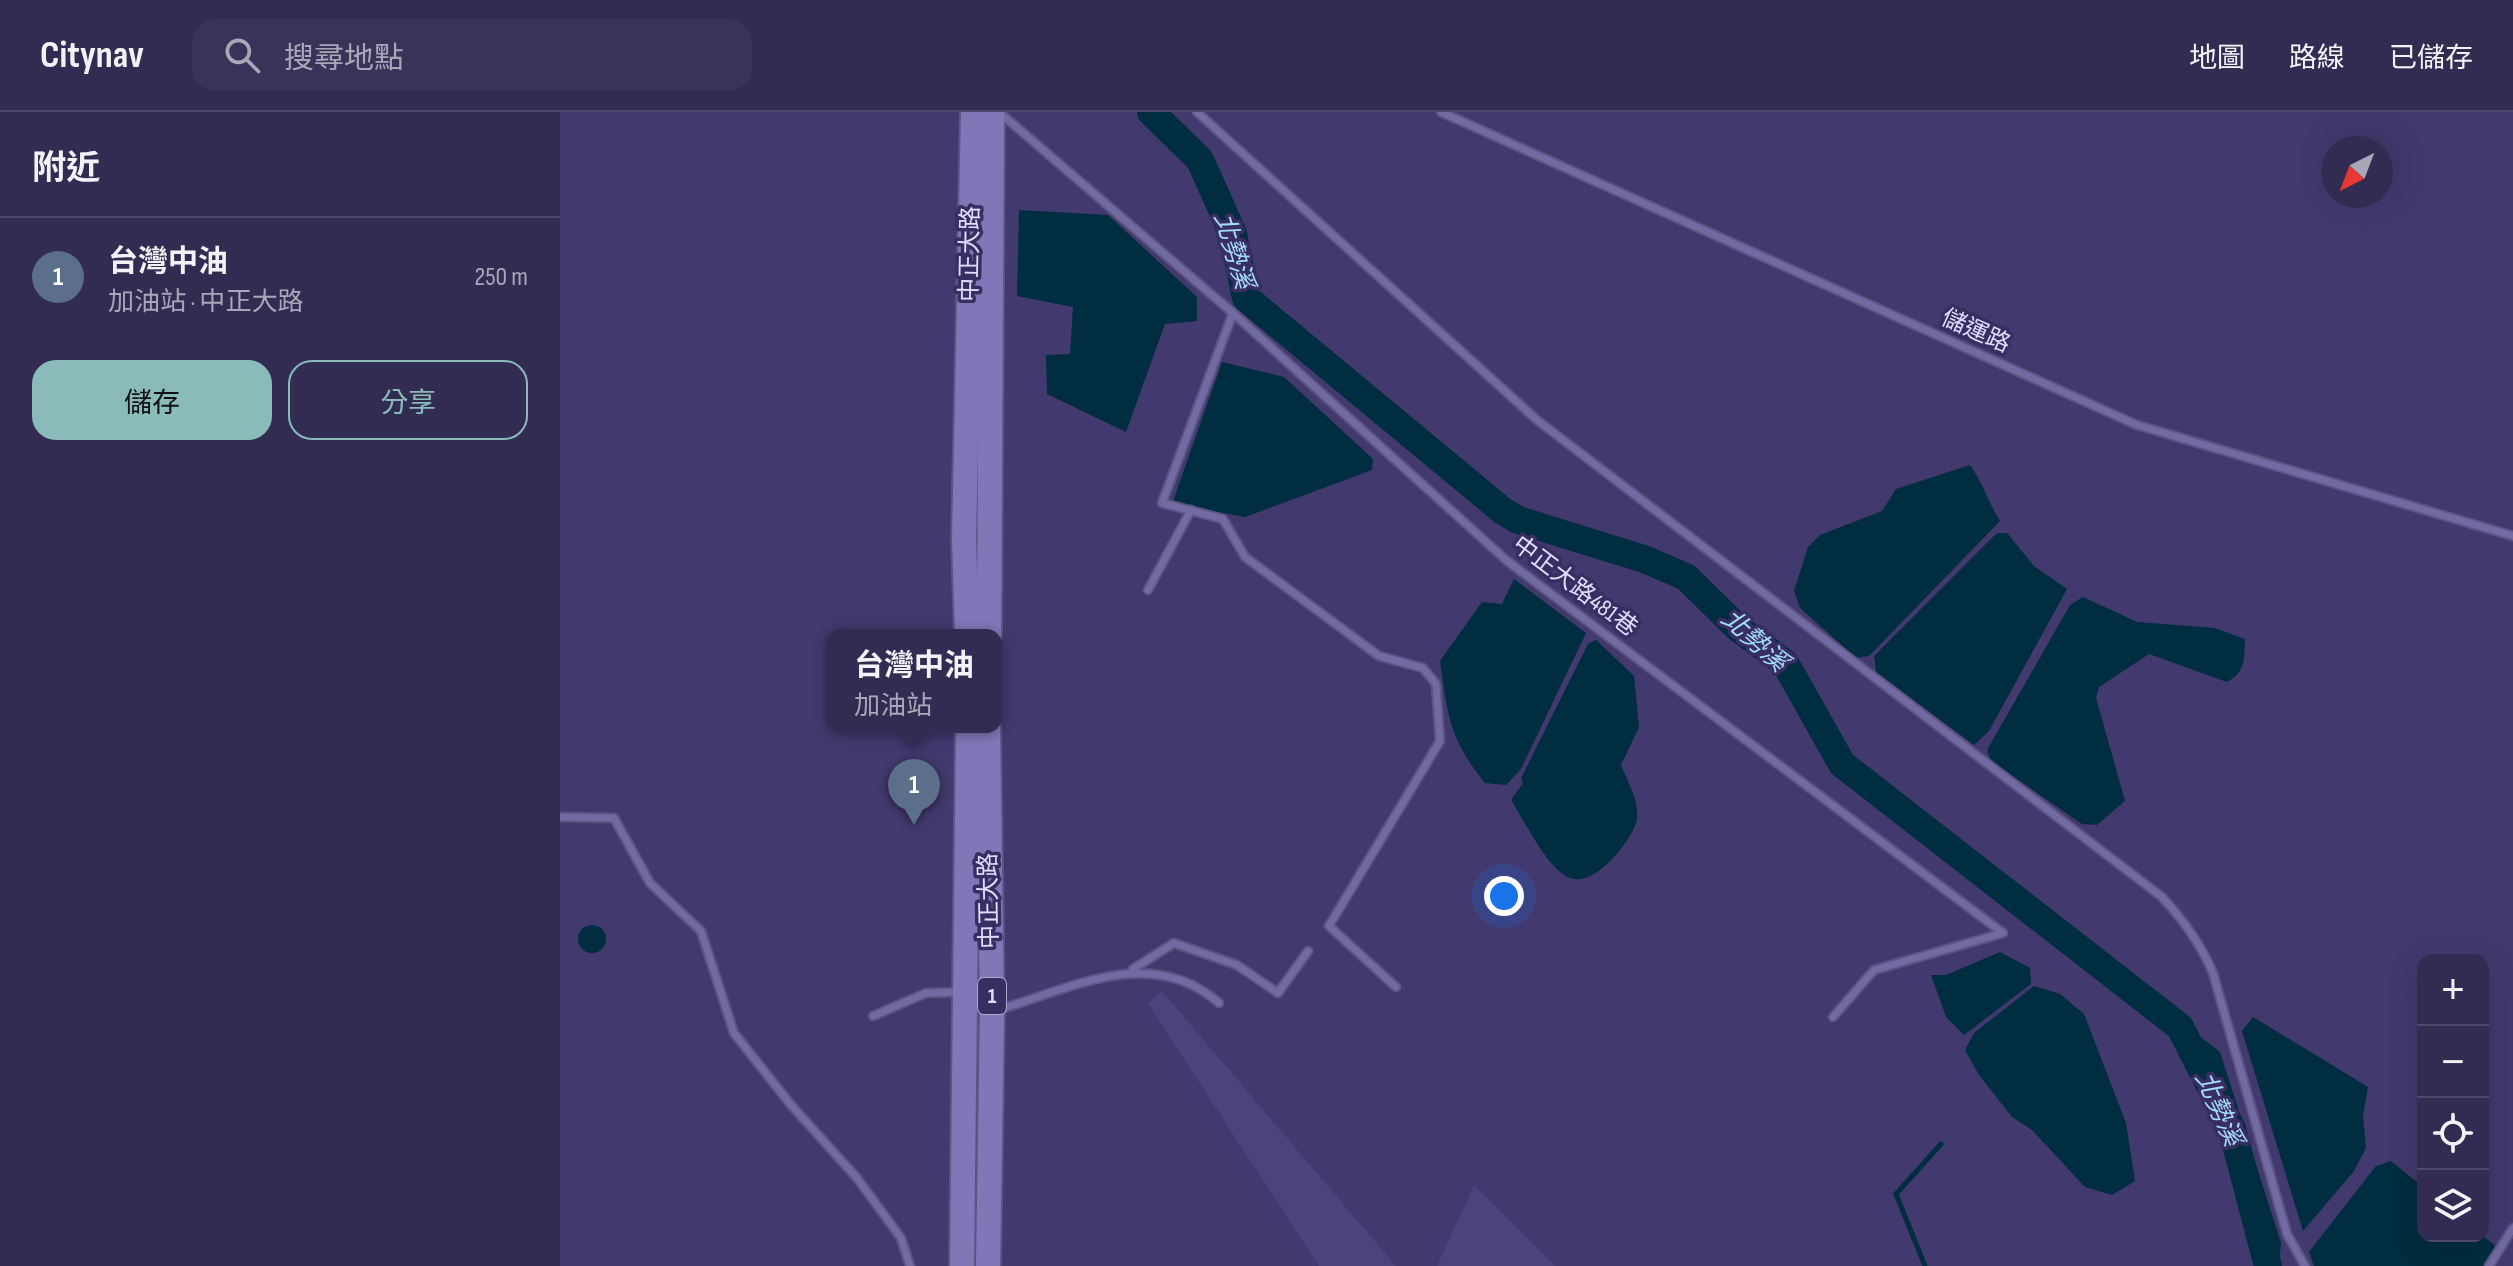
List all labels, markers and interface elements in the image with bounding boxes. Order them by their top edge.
search box [192,19,752,91]
text: Citynav [40,33,144,78]
icon: search [220,33,264,77]
text: 搜尋地點 [284,41,404,77]
text: 地圖 [2189,42,2245,75]
text: 路線 [2289,42,2345,75]
text: 已儲存 [2389,42,2473,75]
north arrow [2321,136,2393,208]
text: 附近 [32,148,100,189]
street label: 中正大路 [955,206,985,302]
water label: 北勢溪 [1207,209,1260,297]
text: 台灣中油 [108,244,228,280]
text: 1 [53,262,63,293]
text: 250 m [474,262,528,293]
text: 加油站 · 中正大路 [108,287,303,318]
street label: 儲運路 [1937,303,2015,359]
button: 儲存 [32,360,272,440]
button: 分享 [288,360,528,440]
street label: 中正大路481巷 [1507,530,1643,642]
water label: 北勢溪 [1715,603,1796,681]
popup [826,629,1002,733]
text: 台灣中油 [854,648,974,684]
text: 加油站 [854,691,932,722]
pin: 1 [888,759,940,825]
street label: 中正大路 [974,853,1004,949]
your location [1484,876,1524,916]
map controls [2417,954,2489,1242]
button: + [2417,954,2489,1026]
road number: 1 [978,978,1006,1014]
button: − [2417,1026,2489,1098]
water label: 北勢溪 [2188,1067,2250,1155]
button: locate [2417,1098,2489,1170]
button: layers [2417,1170,2489,1242]

